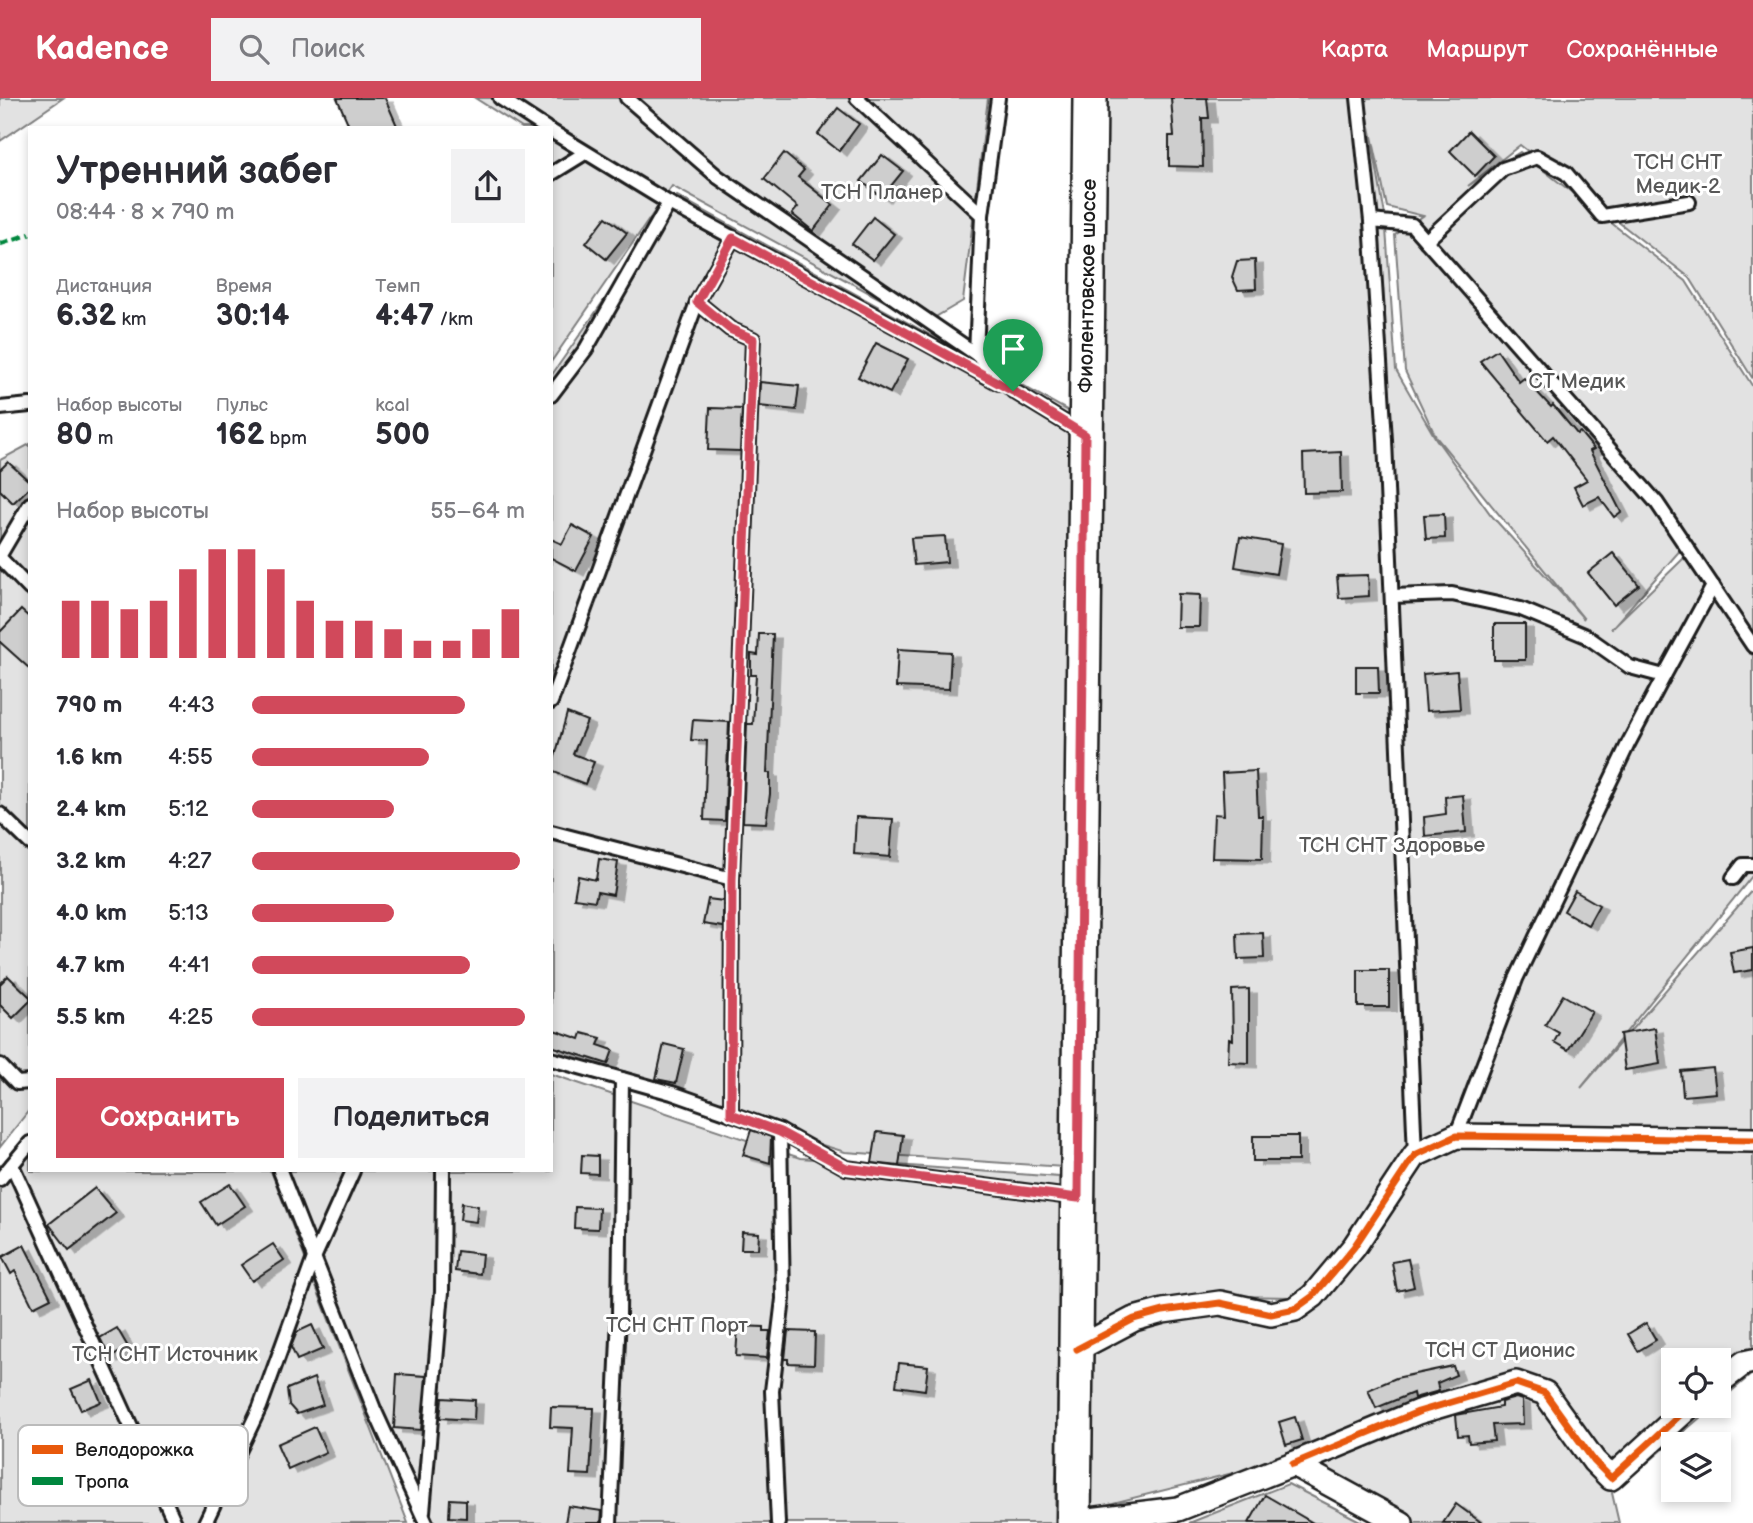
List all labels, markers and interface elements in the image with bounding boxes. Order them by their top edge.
search box [211,18,701,81]
text: Kadence [35,29,169,69]
icon: search [235,30,273,68]
text: Поиск [291,34,365,65]
text: Карта [1321,35,1388,64]
text: Маршрут [1426,35,1528,64]
text: Сохранённые [1566,35,1718,64]
text: Утренний забег [56,149,338,194]
button: share [451,149,525,223]
park label: ТСН СНТ Медик-2 [1634,150,1723,199]
street label: Фиолентовское шоссе [1073,178,1102,393]
park label: ТСН Планер [821,180,943,205]
text: 08:44 · 8 × 790 m [56,198,234,226]
text: Дистанция [56,275,152,298]
text: Время [216,275,272,298]
text: Темп [375,275,420,298]
text: 6.32 [56,298,116,334]
text: 30:14 [216,298,289,334]
text: 4:47 [375,298,434,334]
text: km [116,308,146,331]
text: /km [434,308,473,331]
pin [983,319,1043,391]
icon: arrive [994,330,1032,368]
park label: СТ Медик [1529,369,1626,394]
text: Набор высоты [56,394,182,417]
text: Пульс [216,394,268,417]
text: kcal [375,394,409,417]
text: 80 [56,417,93,453]
text: 162 [216,417,264,453]
text: 500 [375,417,430,453]
text: m [93,427,114,450]
text: bpm [264,427,307,450]
text: Набор высоты [56,497,209,525]
text: 55–64 m [430,497,525,525]
text: 790 m [56,691,122,719]
text: 4:43 [168,691,215,719]
text: 1.6 km [56,743,123,771]
text: 4:55 [168,743,213,771]
text: 2.4 km [56,795,126,823]
text: 5:12 [168,795,208,823]
park label: ТСН СНТ Здоровье [1299,833,1485,858]
text: 3.2 km [56,847,126,875]
text: 4:27 [168,847,212,875]
text: 4.0 km [56,899,127,927]
text: 5:13 [168,899,209,927]
text: 4.7 km [56,951,125,979]
text: 4:41 [168,951,210,979]
text: 5.5 km [56,1003,125,1031]
text: 4:25 [168,1003,213,1031]
button: Сохранить [56,1078,284,1158]
button: Поделиться [298,1078,525,1158]
park label: ТСН СНТ Порт [606,1313,748,1338]
park label: ТСН СТ Дионис [1425,1338,1575,1363]
park label: ТСН СНТ Источник [72,1342,258,1367]
map controls [1661,1348,1731,1502]
button: locate [1661,1348,1731,1418]
legend [18,1425,248,1506]
button: layers [1661,1432,1731,1502]
text: Велодорожка [75,1439,194,1462]
text: Тропа [75,1471,129,1494]

